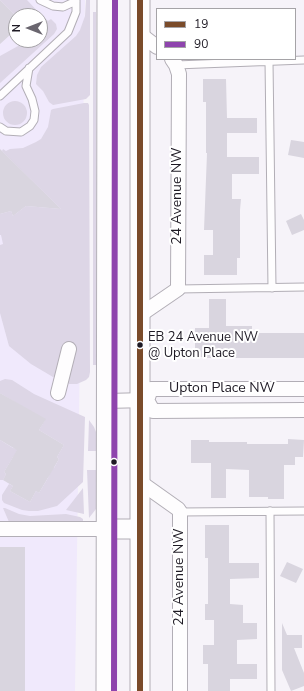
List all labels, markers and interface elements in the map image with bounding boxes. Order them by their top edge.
north arrow [8,8,48,48]
legend [156,8,296,60]
text: 19 [194,16,208,32]
text: N [9,24,24,32]
text: 90 [194,36,208,52]
street label: 24 Avenue NW [170,147,186,245]
place label: EB 24 Avenue NW @ Upton Place [148,330,258,361]
marker: EB 24 Avenue NW @ Upton Place [135,340,145,350]
street label: Upton Place NW [169,381,275,397]
unlabelled marker [109,457,119,467]
street label: 24 Avenue NW [172,528,188,626]

